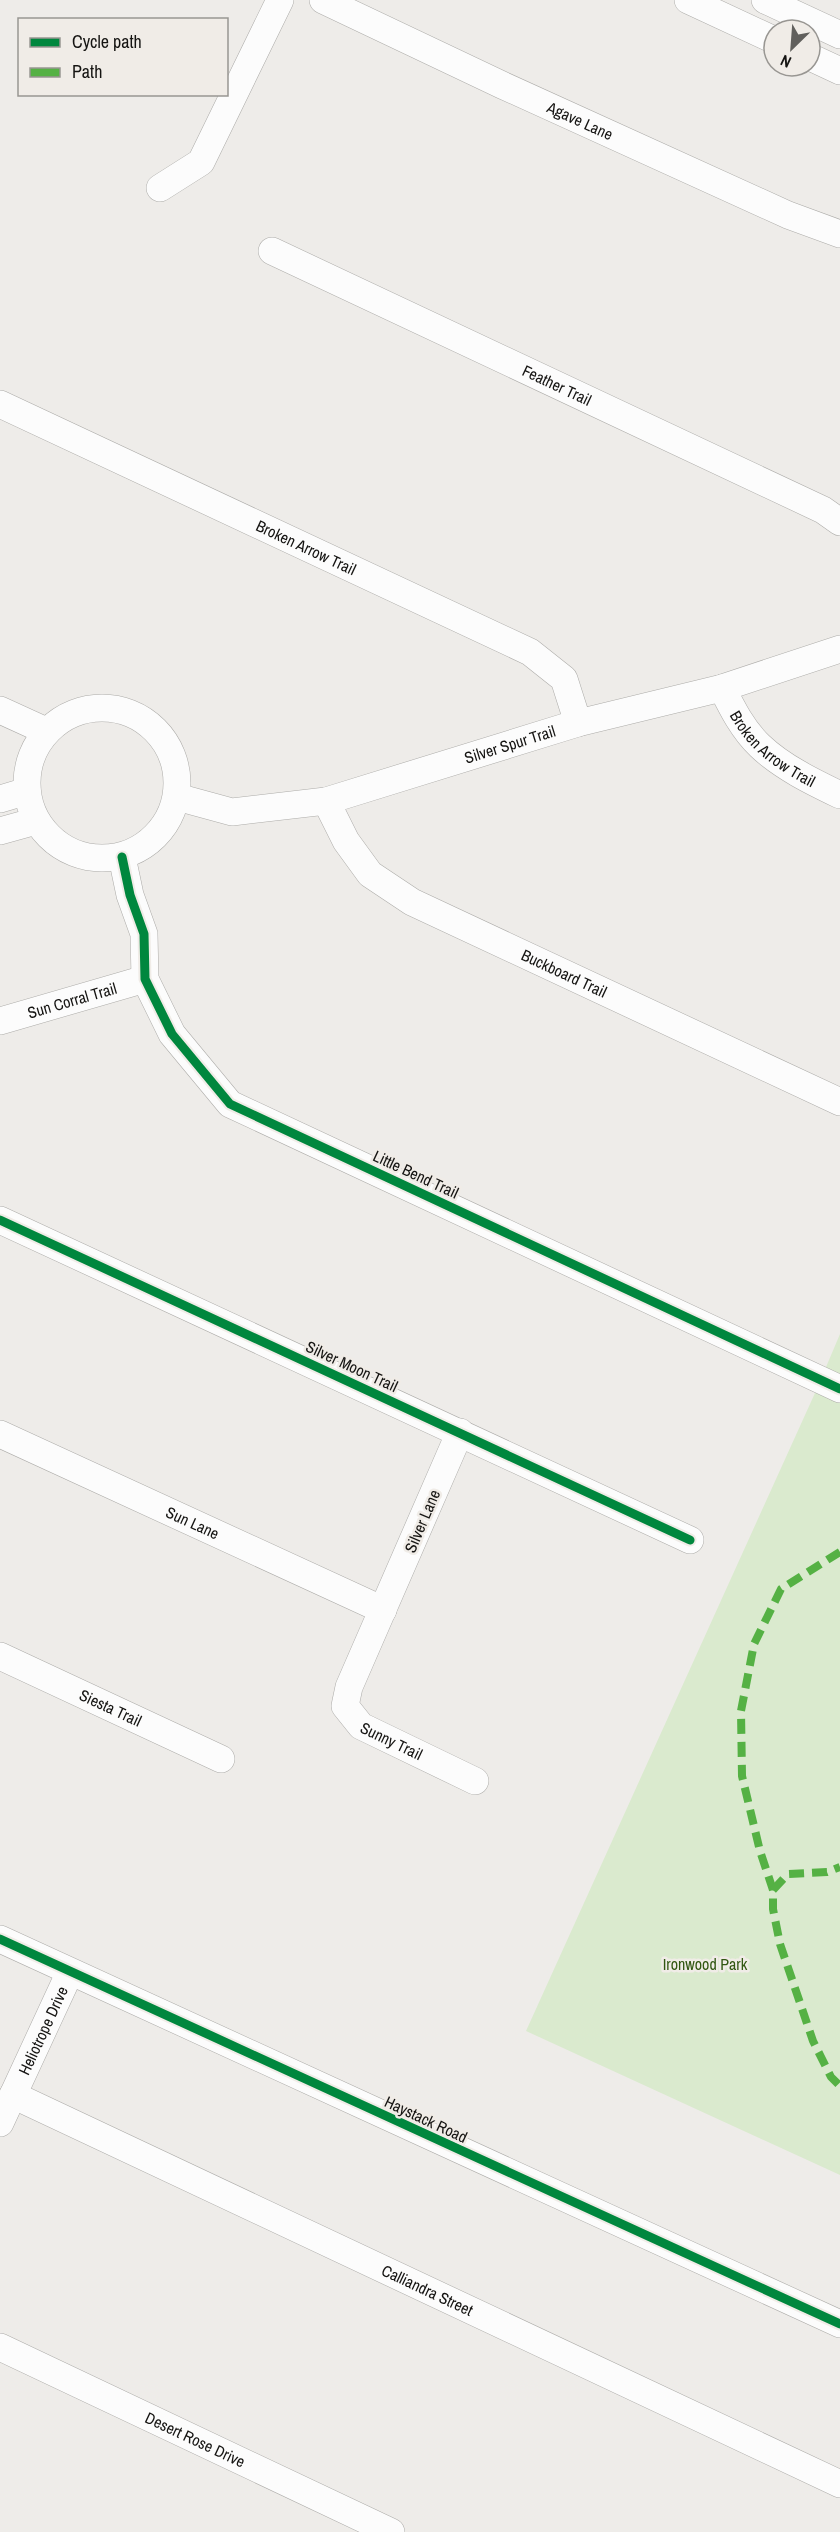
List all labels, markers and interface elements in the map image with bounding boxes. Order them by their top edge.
legend [18,18,228,96]
north arrow [762,18,822,78]
text: Cycle path [72,29,142,54]
text: N [777,50,795,74]
text: Path [72,59,102,84]
street label: Agave Lane [543,96,617,145]
street label: Feather Trail [519,359,595,411]
street label: Broken Arrow Trail [253,514,360,580]
street label: Broken Arrow Trail [725,706,819,792]
street label: Silver Spur Trail [462,720,558,769]
street label: Buckboard Trail [518,944,611,1003]
street label: Sun Corral Trail [25,977,119,1023]
street label: Little Bend Trail [370,1145,462,1203]
street label: Silver Moon Trail [302,1335,402,1397]
street label: Silver Lane [399,1486,445,1556]
street label: Sun Lane [163,1501,223,1544]
street label: Siesta Trail [76,1684,145,1732]
street label: Sunny Trail [357,1716,426,1765]
park label: Ironwood Park [663,1953,748,1975]
street label: Heliotrope Drive [13,1982,73,2078]
street label: Haystack Road [381,2090,471,2148]
street label: Calliandra Street [378,2259,477,2321]
street label: Desert Rose Drive [142,2406,249,2472]

